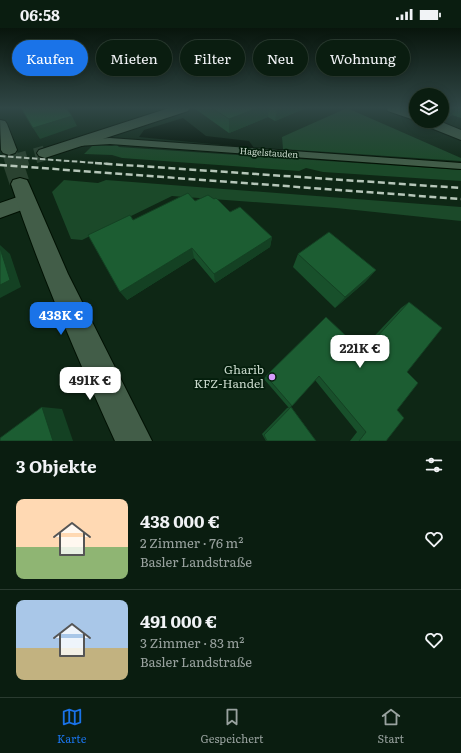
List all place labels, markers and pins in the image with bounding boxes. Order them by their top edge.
pin: 438K € [28,302,94,336]
pin: 221K € [327,335,393,369]
place label: Gharib KFZ-Handel [194,360,264,392]
pin: 491K € [57,367,123,401]
marker: Gharib KFZ-Handel [267,372,277,382]

